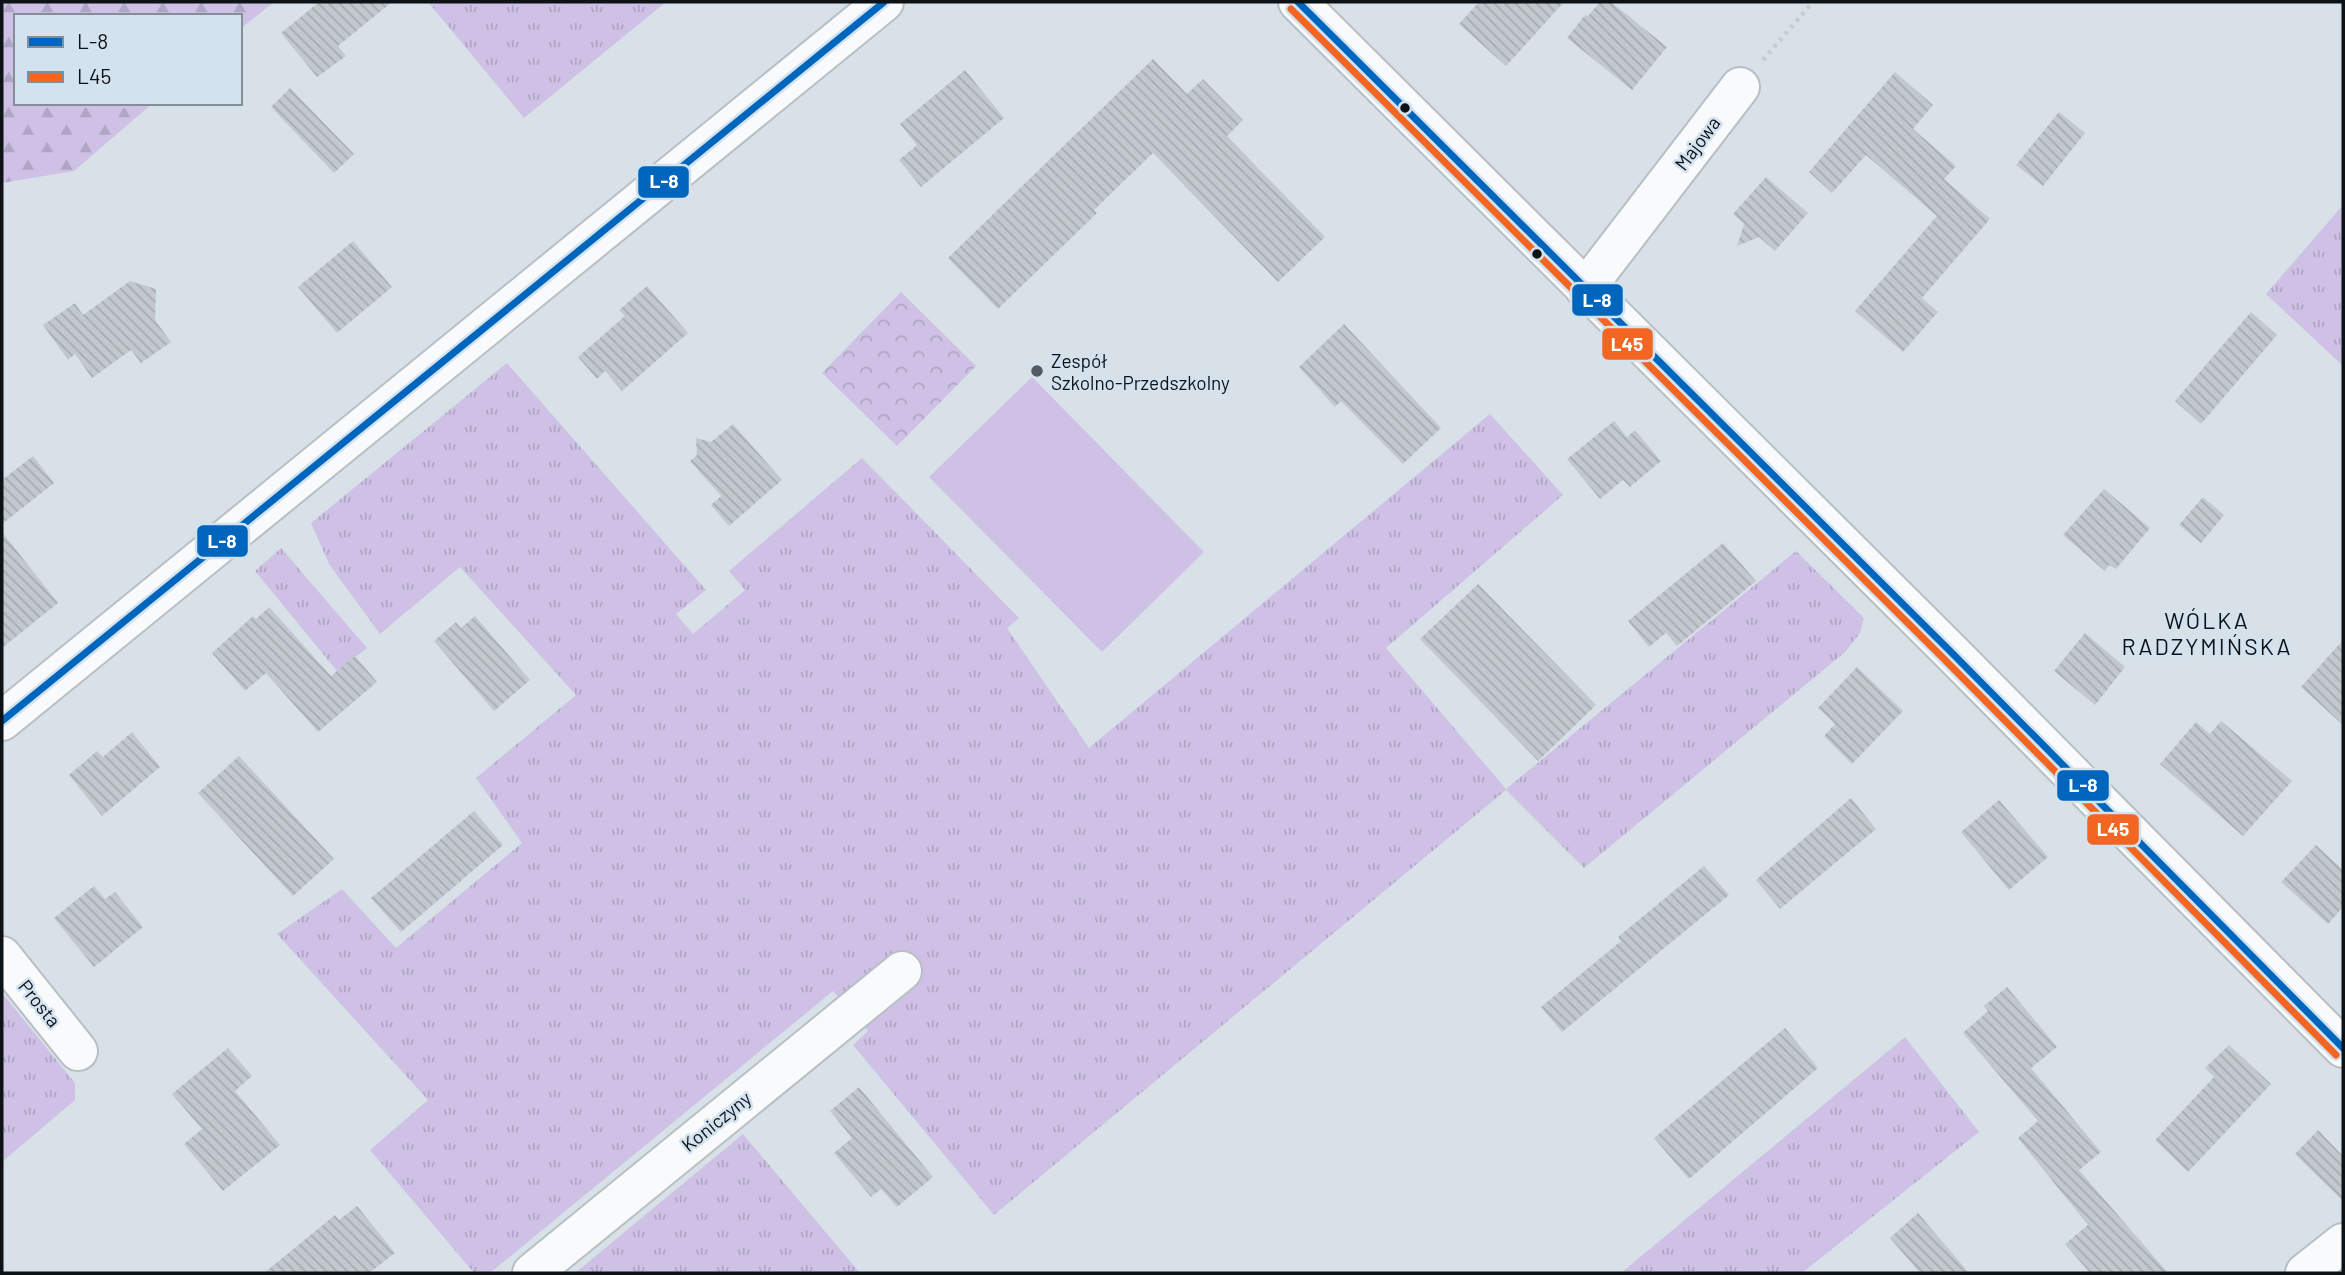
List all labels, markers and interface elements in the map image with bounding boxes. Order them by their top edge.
legend [14,14,242,105]
text: L-8 [77,28,108,53]
text: L45 [77,63,111,88]
unlabelled marker [1398,101,1412,115]
street label: Majowa [1669,112,1725,174]
line badge: L-8 [637,165,690,199]
text: L-8 [650,169,678,192]
unlabelled marker [1530,247,1544,261]
line badge: L-8 [1571,283,1624,317]
text: L-8 [1583,288,1611,311]
line badge: L45 [1601,327,1654,361]
text: L45 [1611,332,1643,355]
place label: Zespół Szkolno-Przedszkolny [1051,349,1230,394]
marker: Zespół Szkolno-Przedszkolny [1029,363,1045,379]
line badge: L-8 [196,524,249,558]
text: L-8 [208,529,236,552]
district label: WÓLKA RADZYMIŃSKA [2122,606,2292,660]
line badge: L-8 [2056,769,2110,802]
text: L-8 [2069,773,2097,796]
line badge: L45 [2086,813,2140,846]
text: L45 [2097,817,2129,840]
street label: Prosta [14,975,66,1031]
street label: Koniczyny [677,1086,756,1156]

